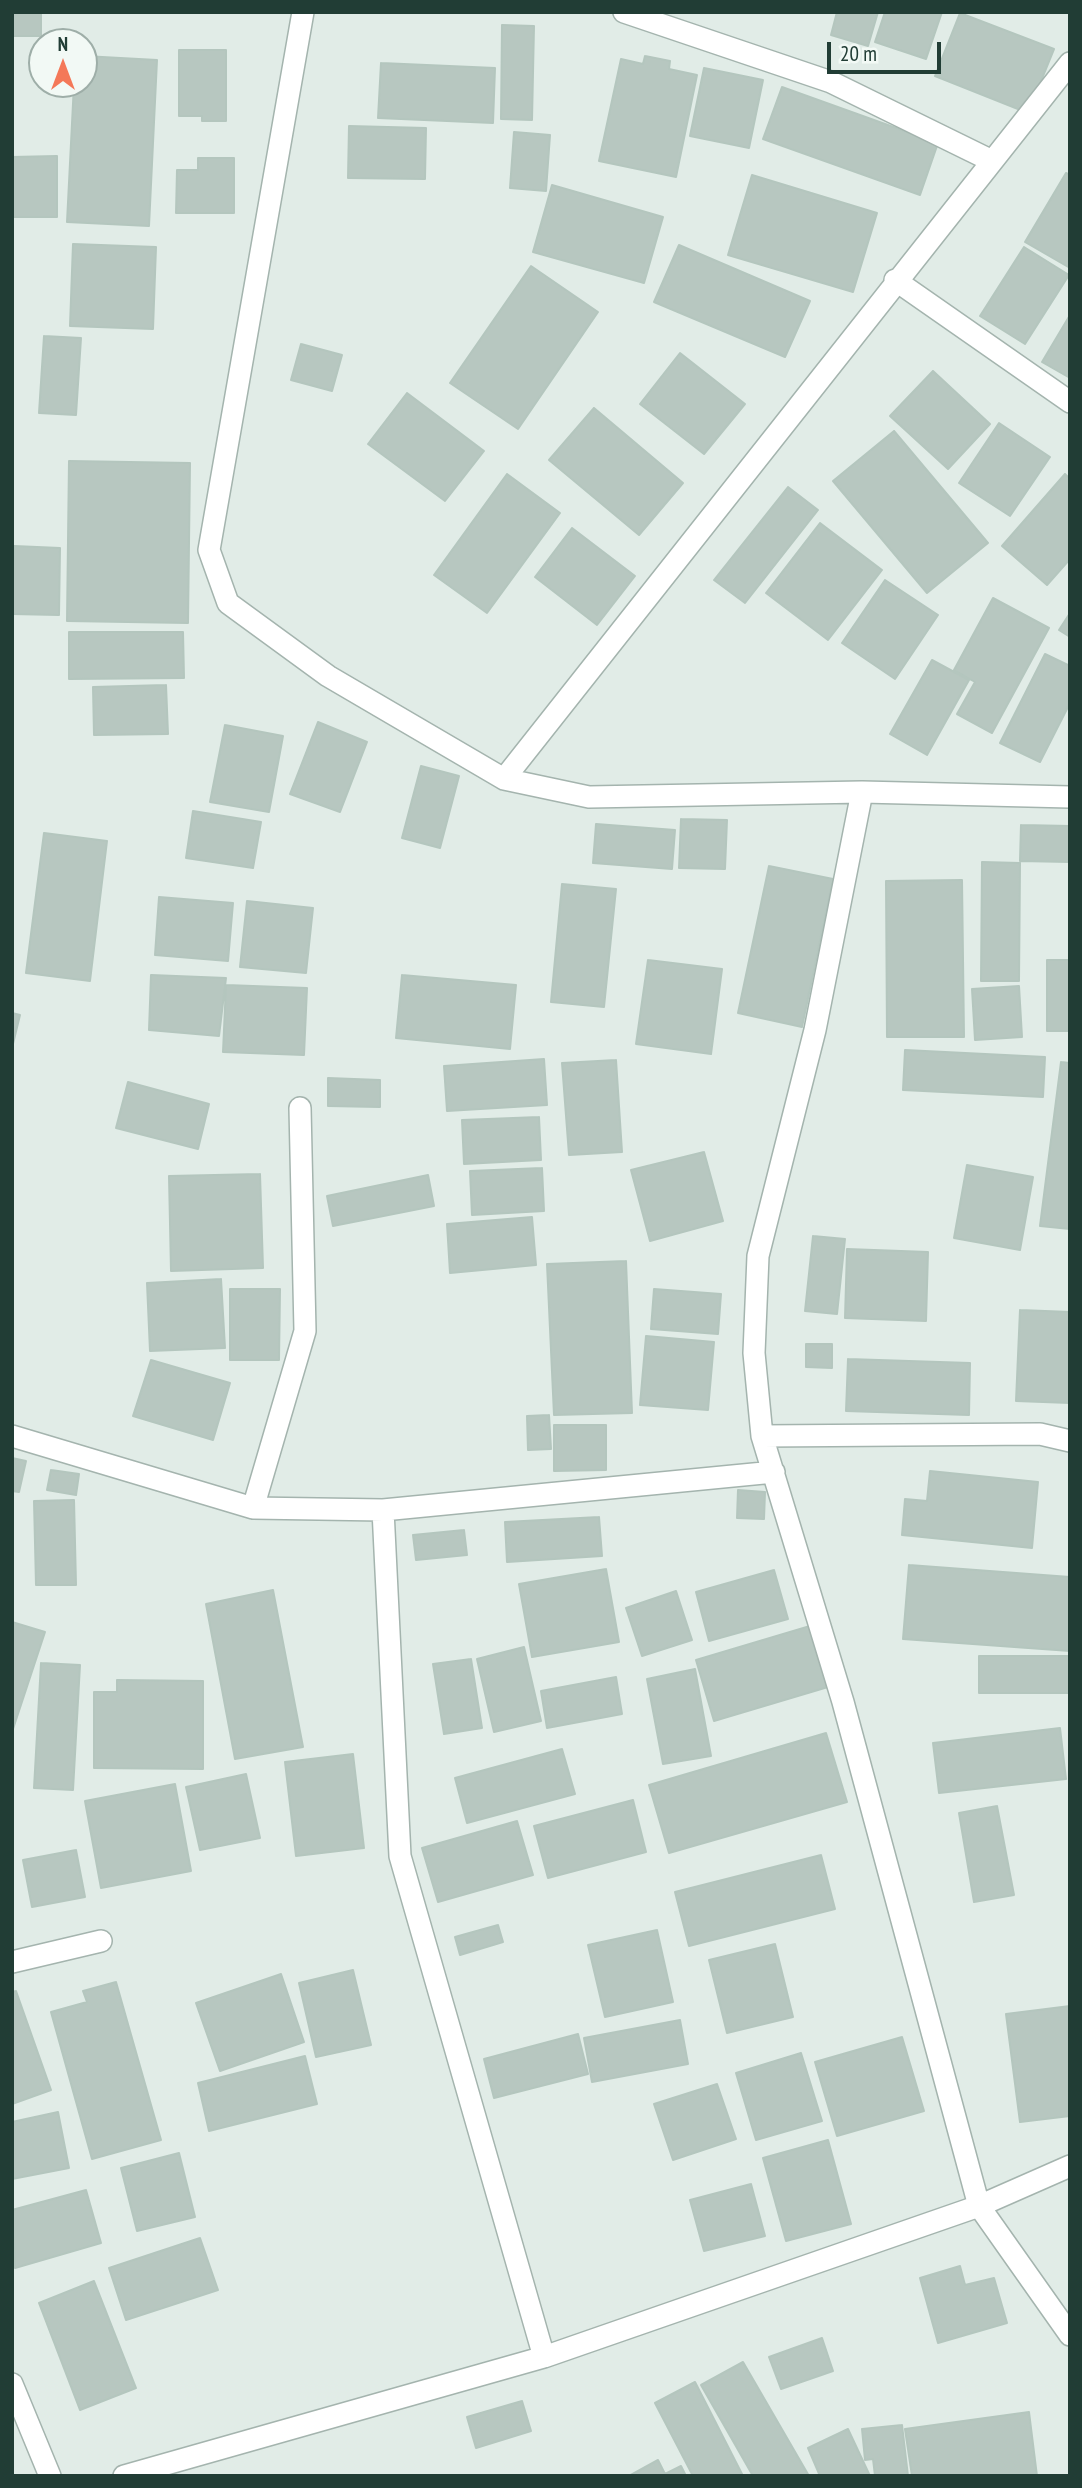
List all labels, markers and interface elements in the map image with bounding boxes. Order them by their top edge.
north arrow [28,28,98,98]
scale bar [830,28,944,72]
text: N [58,32,68,56]
text: 20 m [840,40,877,67]

